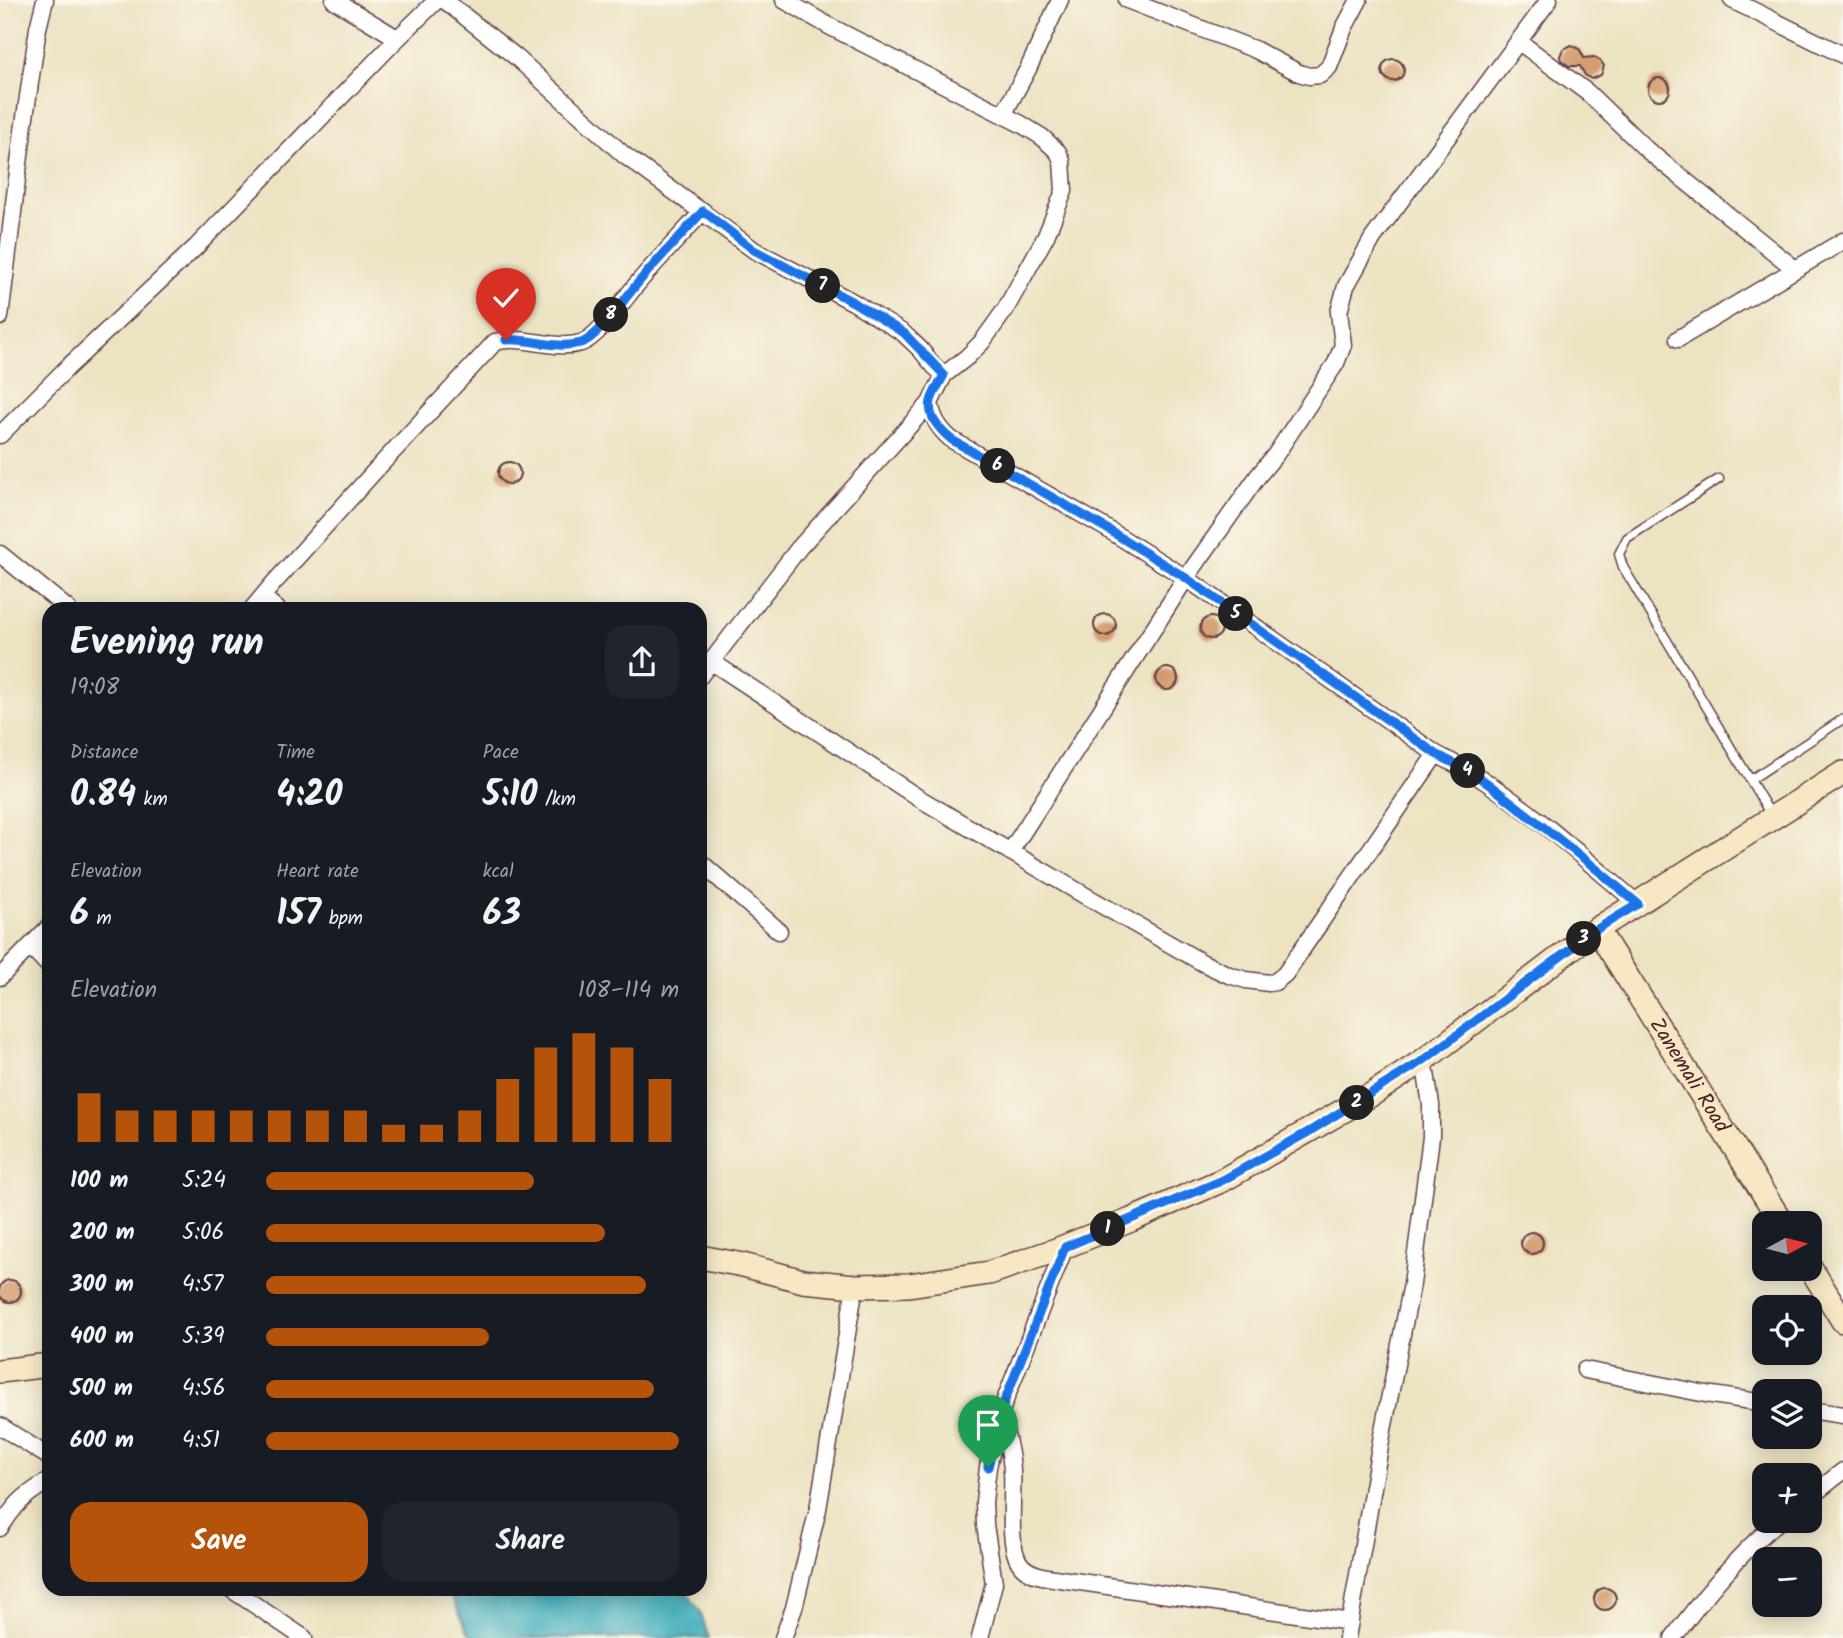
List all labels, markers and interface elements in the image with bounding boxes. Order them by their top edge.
pin [476,268,536,340]
pin: 7 [806,268,840,304]
text: 7 [818,270,827,300]
icon: check [487,279,525,317]
pin: 8 [594,298,628,332]
text: 8 [605,299,616,329]
pin: 6 [981,448,1016,484]
text: 6 [992,450,1003,480]
pin: 5 [1218,596,1254,632]
text: 5 [1231,598,1240,628]
text: Evening run [70,614,264,674]
button: share [605,625,679,699]
text: 19:08 [70,670,119,706]
text: Distance [70,738,138,768]
text: Time [276,738,315,768]
text: Pace [483,738,519,768]
pin: 4 [1450,754,1486,788]
text: 4 [1462,755,1473,785]
text: 0.84 [70,768,136,824]
text: 4:20 [276,768,342,824]
text: 5:10 [483,768,538,824]
text: km [136,785,168,815]
text: /km [538,785,576,815]
text: Elevation [70,857,142,887]
text: Heart rate [276,857,359,887]
text: kcal [483,857,514,887]
text: 6 [70,887,89,943]
text: 157 [276,887,321,943]
text: 63 [483,887,521,943]
text: m [89,904,112,934]
text: bpm [321,904,363,934]
pin: 3 [1566,922,1602,956]
text: 3 [1578,923,1589,953]
text: Elevation [70,973,157,1009]
text: 108–114 m [578,973,679,1009]
street label: Zanemali Road [1640,1011,1738,1140]
pin: 2 [1340,1086,1374,1120]
text: 2 [1351,1087,1362,1117]
text: 100 m [70,1163,128,1199]
text: 5:24 [182,1163,226,1199]
north arrow [1752,1211,1822,1281]
map controls [1752,1211,1822,1617]
pin: 1 [1090,1212,1126,1246]
text: 1 [1105,1213,1110,1243]
text: 200 m [70,1215,135,1251]
text: 5:06 [182,1215,224,1251]
text: 300 m [70,1267,134,1303]
text: 4:57 [182,1267,223,1303]
button: locate [1752,1295,1822,1365]
text: 400 m [70,1319,134,1355]
text: 5:39 [182,1319,224,1355]
text: 500 m [70,1371,133,1407]
text: 4:56 [182,1371,225,1407]
button: layers [1752,1379,1822,1449]
pin [958,1395,1018,1467]
icon: arrive [969,1406,1007,1444]
text: 600 m [70,1423,134,1459]
text: 4:51 [182,1423,220,1459]
button: + [1752,1463,1822,1533]
button: Save [70,1502,368,1582]
button: Share [382,1502,679,1582]
button: − [1752,1547,1822,1617]

